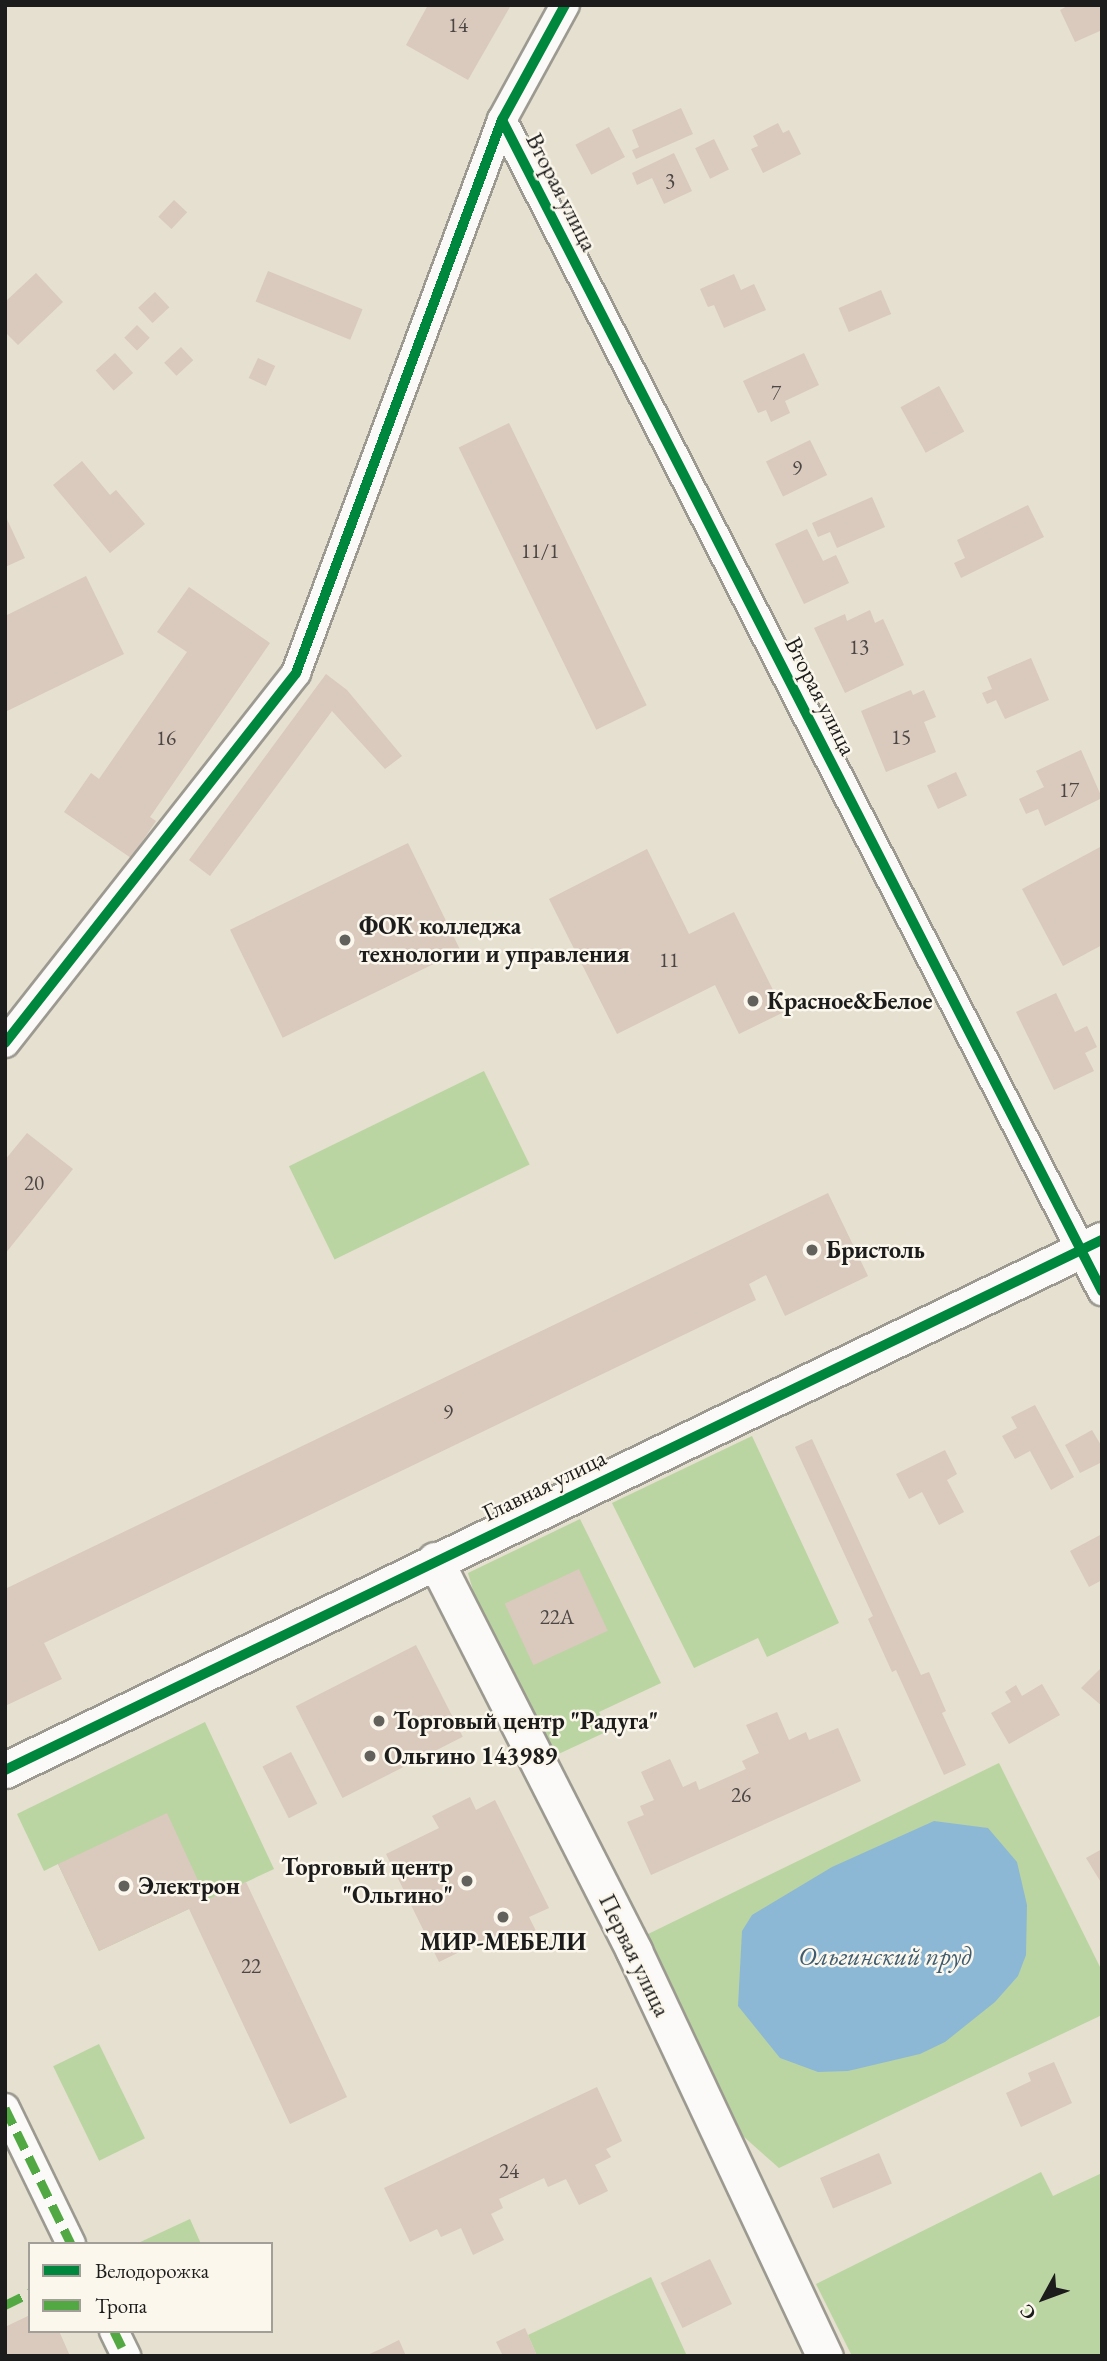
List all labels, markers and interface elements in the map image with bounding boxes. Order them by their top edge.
house number: 14 [448,12,468,38]
street label: Вторая улица [520,128,604,256]
house number: 3 [665,168,675,194]
house number: 7 [771,380,781,406]
house number: 9 [792,455,802,481]
house number: 11/1 [521,538,559,564]
street label: Вторая улица [779,632,863,760]
house number: 13 [849,634,869,660]
house number: 15 [891,724,911,750]
house number: 16 [156,725,176,751]
house number: 17 [1059,777,1079,803]
place label: ФОК колледжа технологии и управления [359,912,630,968]
marker: ФОК колледжа технологии и управления [337,932,353,948]
house number: 11 [659,947,679,973]
place label: Красное&Белое [767,987,932,1015]
marker: Красное&Белое [745,993,761,1009]
house number: 20 [24,1170,44,1196]
place label: Бристоль [826,1236,925,1264]
marker: Бристоль [804,1242,820,1258]
house number: 9 [443,1399,453,1425]
street label: Главная улица [477,1443,611,1527]
house number: 22А [540,1604,574,1630]
place label: Торговый центр "Радуга" [393,1707,658,1735]
marker: Торговый центр "Радуга" [371,1713,387,1729]
place label: Ольгино 143989 [384,1742,557,1770]
marker: Ольгино 143989 [362,1748,378,1764]
house number: 26 [731,1782,751,1808]
place label: Торговый центр "Ольгино" [281,1853,453,1909]
place label: Электрон [138,1872,240,1900]
marker: Торговый центр "Ольгино" [459,1873,475,1889]
marker: Электрон [116,1878,132,1894]
street label: Первая улица [593,1889,677,2021]
marker: МИР-МЕБЕЛИ [495,1909,511,1925]
place label: МИР-МЕБЕЛИ [420,1928,586,1956]
water label: Ольгинский пруд [798,1941,972,1973]
house number: 22 [241,1953,261,1979]
house number: 24 [499,2158,519,2184]
legend [28,2242,273,2333]
text: Велодорожка [95,2257,209,2284]
north arrow [1009,2263,1079,2333]
text: Тропа [95,2292,147,2319]
text: С [1014,2299,1042,2325]

